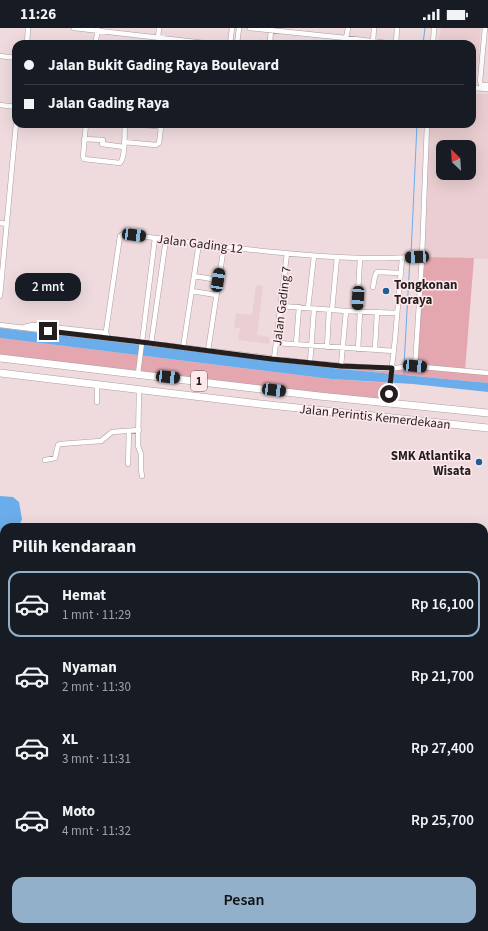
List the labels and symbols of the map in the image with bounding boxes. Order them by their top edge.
north arrow [436,140,476,180]
car [121,228,147,242]
street label: Jalan Gading 12 [156,230,244,258]
car [405,250,429,264]
street label: Jalan Gading 7 [268,265,296,347]
car [210,267,226,293]
callout: 2 mnt [15,273,81,301]
place label: Tongkonan Toraya [394,276,458,309]
car [351,286,365,310]
marker: Tongkonan Toraya [381,286,391,296]
route end [39,322,57,340]
car [403,359,427,373]
car [155,370,181,384]
road number: 1 [191,371,207,391]
car [261,383,287,397]
route start [380,385,398,403]
street label: Jalan Perintis Kemerdekaan [298,400,451,434]
place label: SMK Atlantika Wisata [391,447,471,480]
marker: SMK Atlantika Wisata [474,457,484,467]

